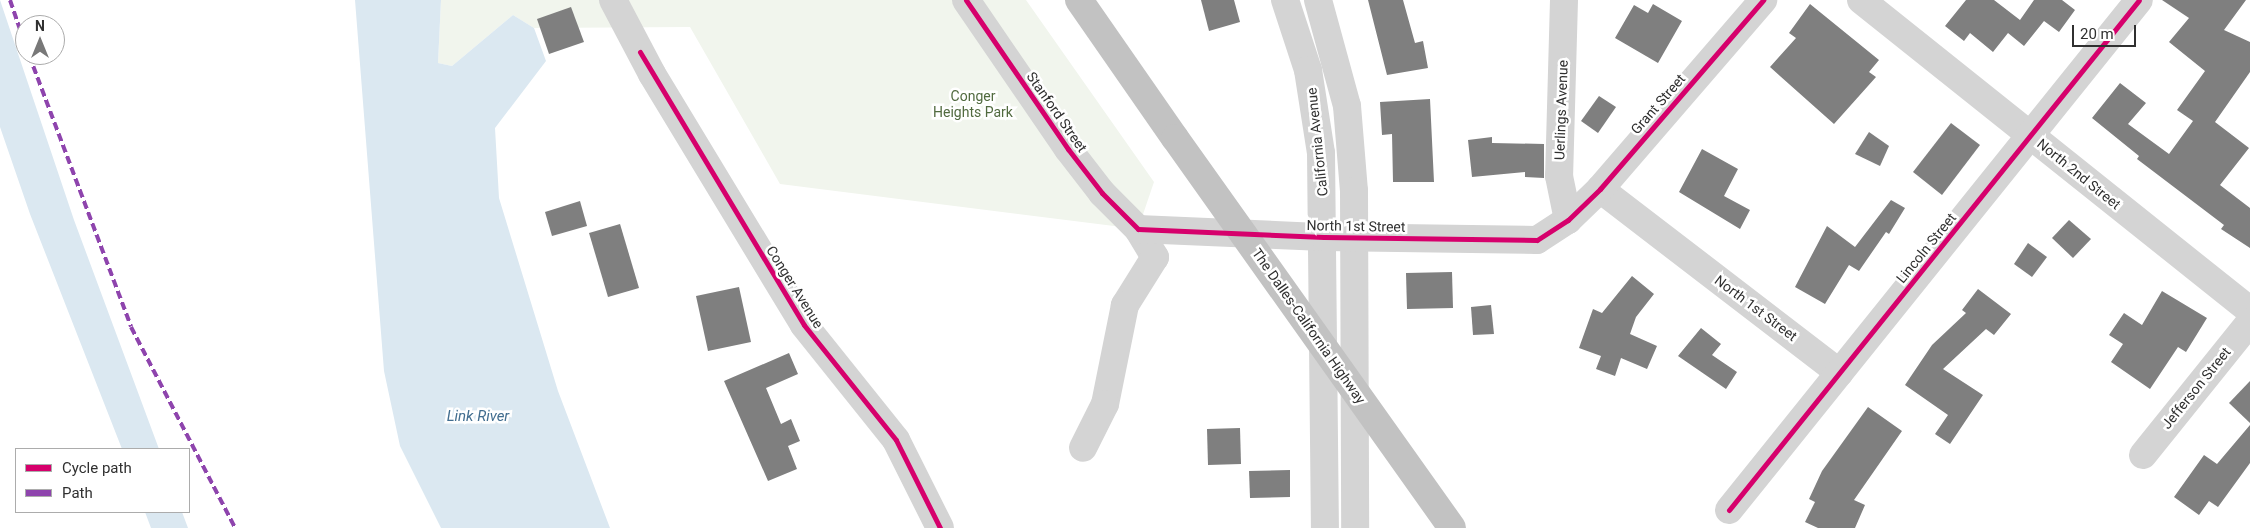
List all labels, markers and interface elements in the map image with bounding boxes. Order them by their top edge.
north arrow [15,15,65,65]
scale bar [2075,15,2139,47]
text: N [35,18,45,34]
text: 20 m [2080,25,2114,43]
street label: Uerlings Avenue [1551,60,1571,160]
street label: Stanford Street [1023,69,1091,155]
street label: Grant Street [1627,70,1689,138]
street label: California Avenue [1303,87,1331,197]
park label: Conger Heights Park [933,88,1013,120]
street label: North 2nd Street [2034,135,2124,213]
street label: Lincoln Street [1893,209,1959,287]
street label: North 1st Street [1306,217,1406,235]
street label: Conger Avenue [763,243,827,331]
street label: The Dalles-California Highway [1249,245,1369,407]
street label: North 1st Street [1711,272,1801,344]
street label: Jefferson Street [2158,344,2234,432]
water label: Link River [447,408,509,426]
legend [15,448,190,513]
text: Cycle path [62,459,132,477]
text: Path [62,484,93,502]

